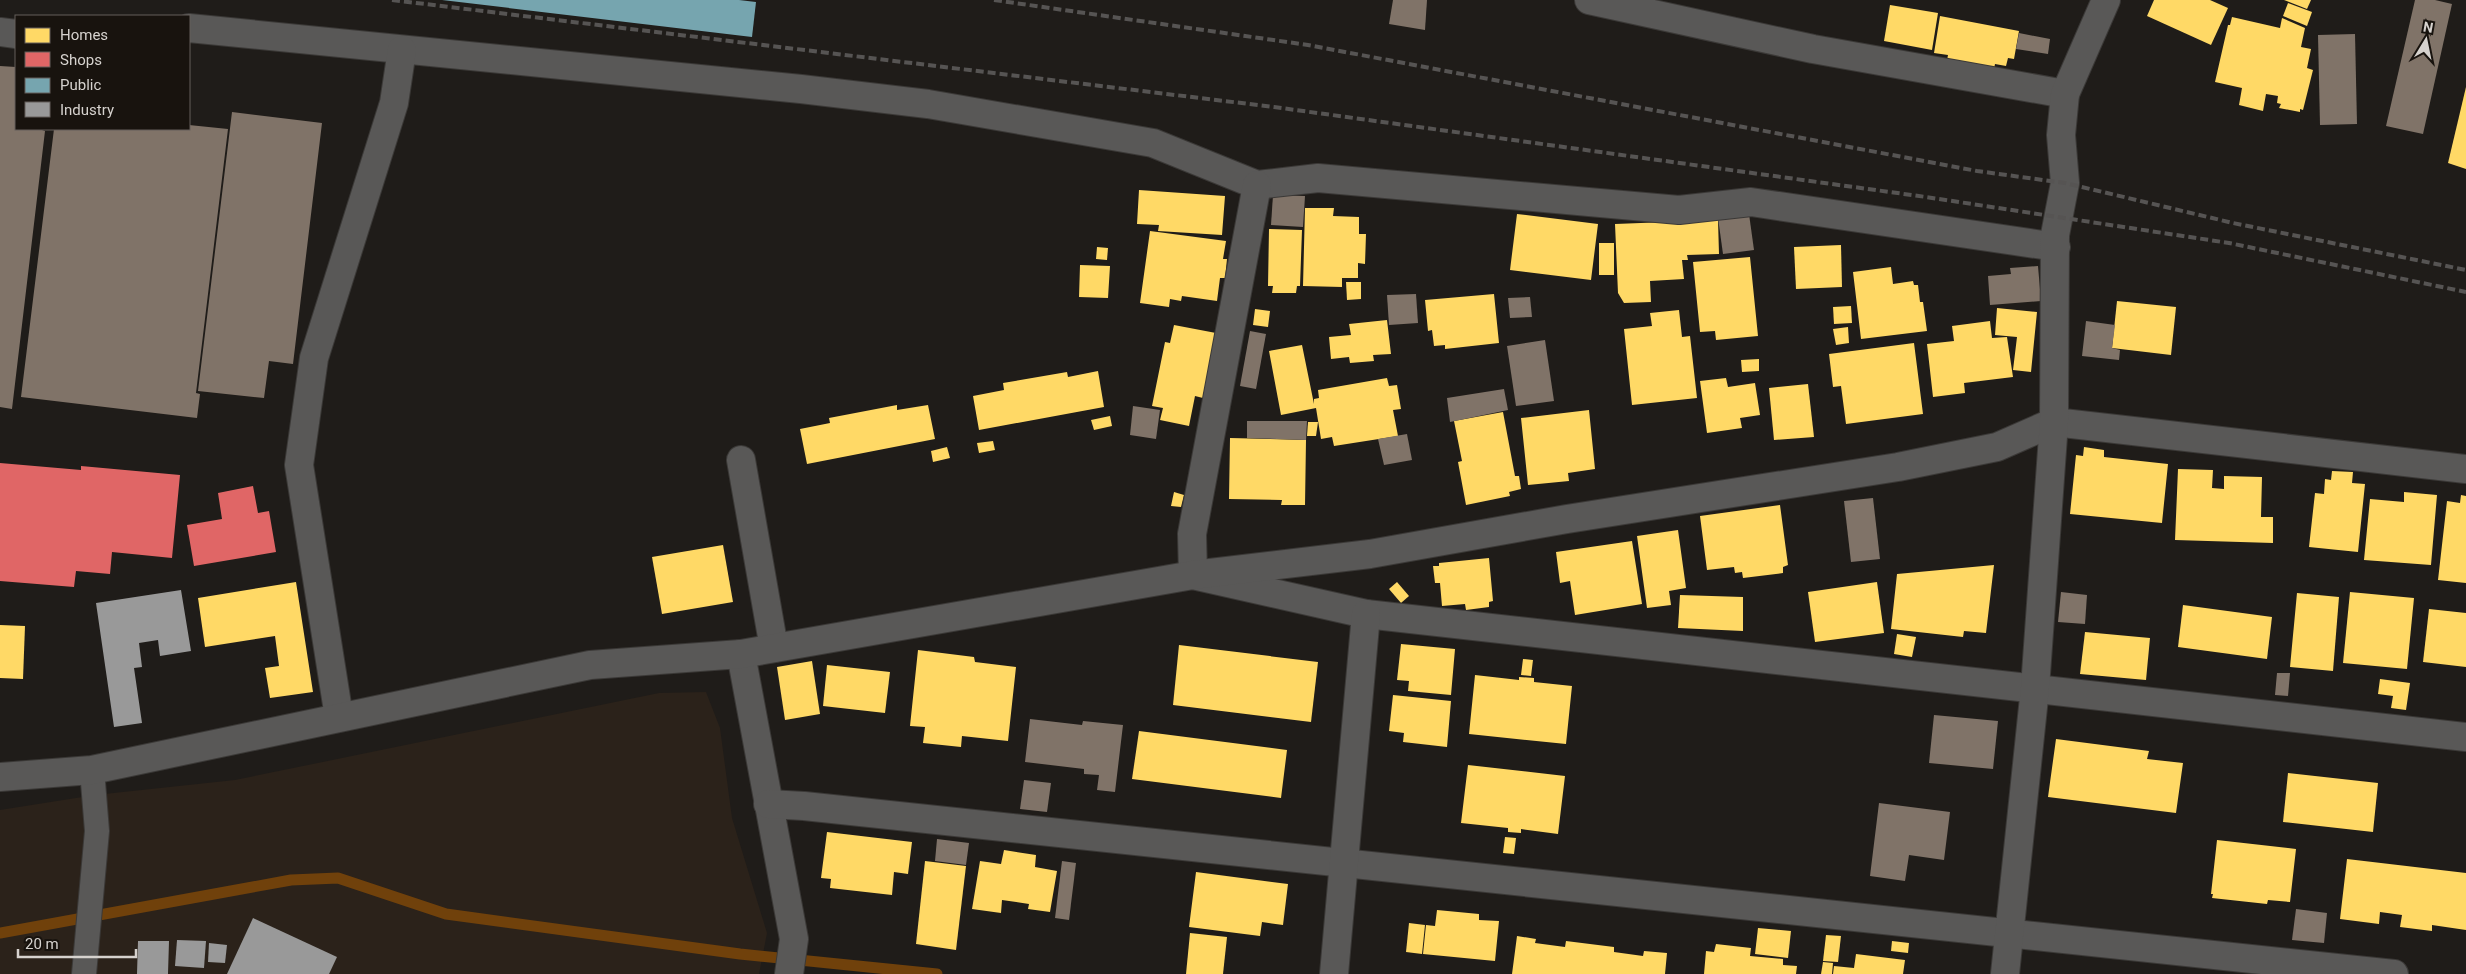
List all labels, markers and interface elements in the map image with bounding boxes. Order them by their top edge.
legend [15,15,190,130]
north arrow [2401,15,2451,65]
text: N [2422,18,2435,36]
text: Homes [60,26,108,44]
text: Shops [60,51,102,69]
text: Public [60,76,101,94]
text: Industry [60,101,114,119]
scale bar [18,926,135,958]
text: 20 m [25,935,59,953]

